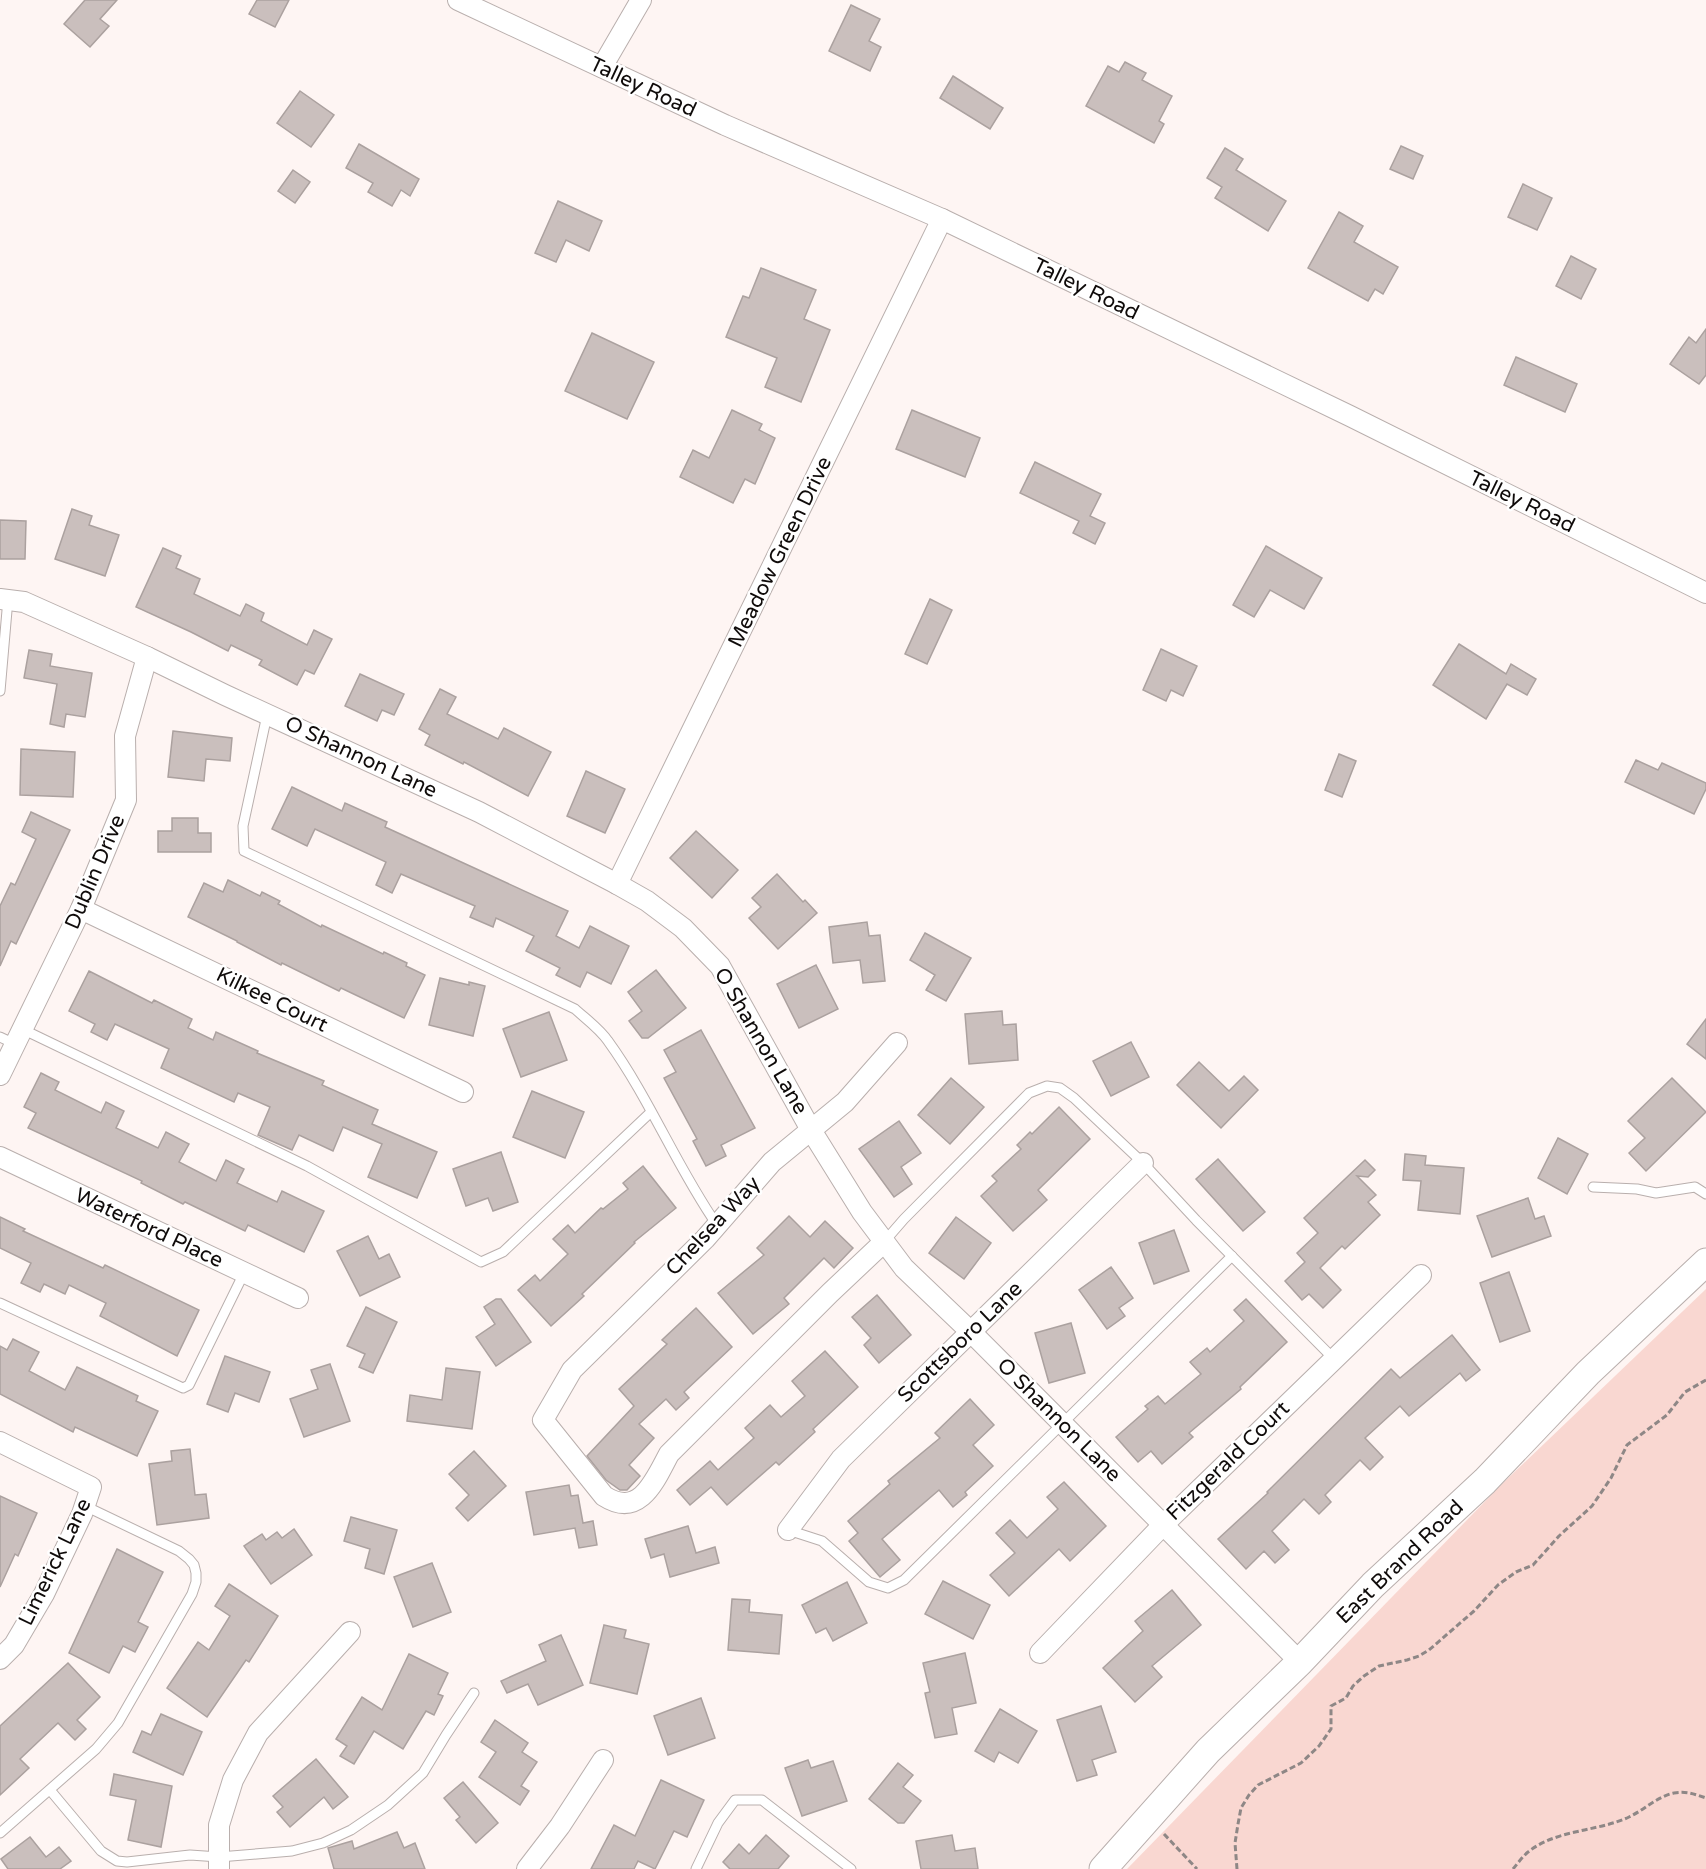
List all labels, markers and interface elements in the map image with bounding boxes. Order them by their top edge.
street label: Talley Road [586,51,700,123]
street label: Talley Road [1029,253,1143,325]
street label: Meadow Green Drive [723,452,837,651]
street label: Talley Road [1465,466,1579,538]
street label: O Shannon Lane [281,711,441,803]
street label: Dublin Drive [60,811,130,933]
street label: Kilkee Court [212,962,332,1038]
street label: O Shannon Lane [709,963,813,1119]
street label: Chelsea Way [661,1171,765,1281]
street label: Waterford Place [71,1183,227,1273]
street label: Scottsboro Lane [893,1276,1028,1408]
street label: O Shannon Lane [992,1353,1126,1487]
street label: Fitzgerald Court [1161,1396,1295,1526]
street label: Limerick Lane [13,1494,97,1630]
street label: East Brand Road [1331,1495,1469,1629]

